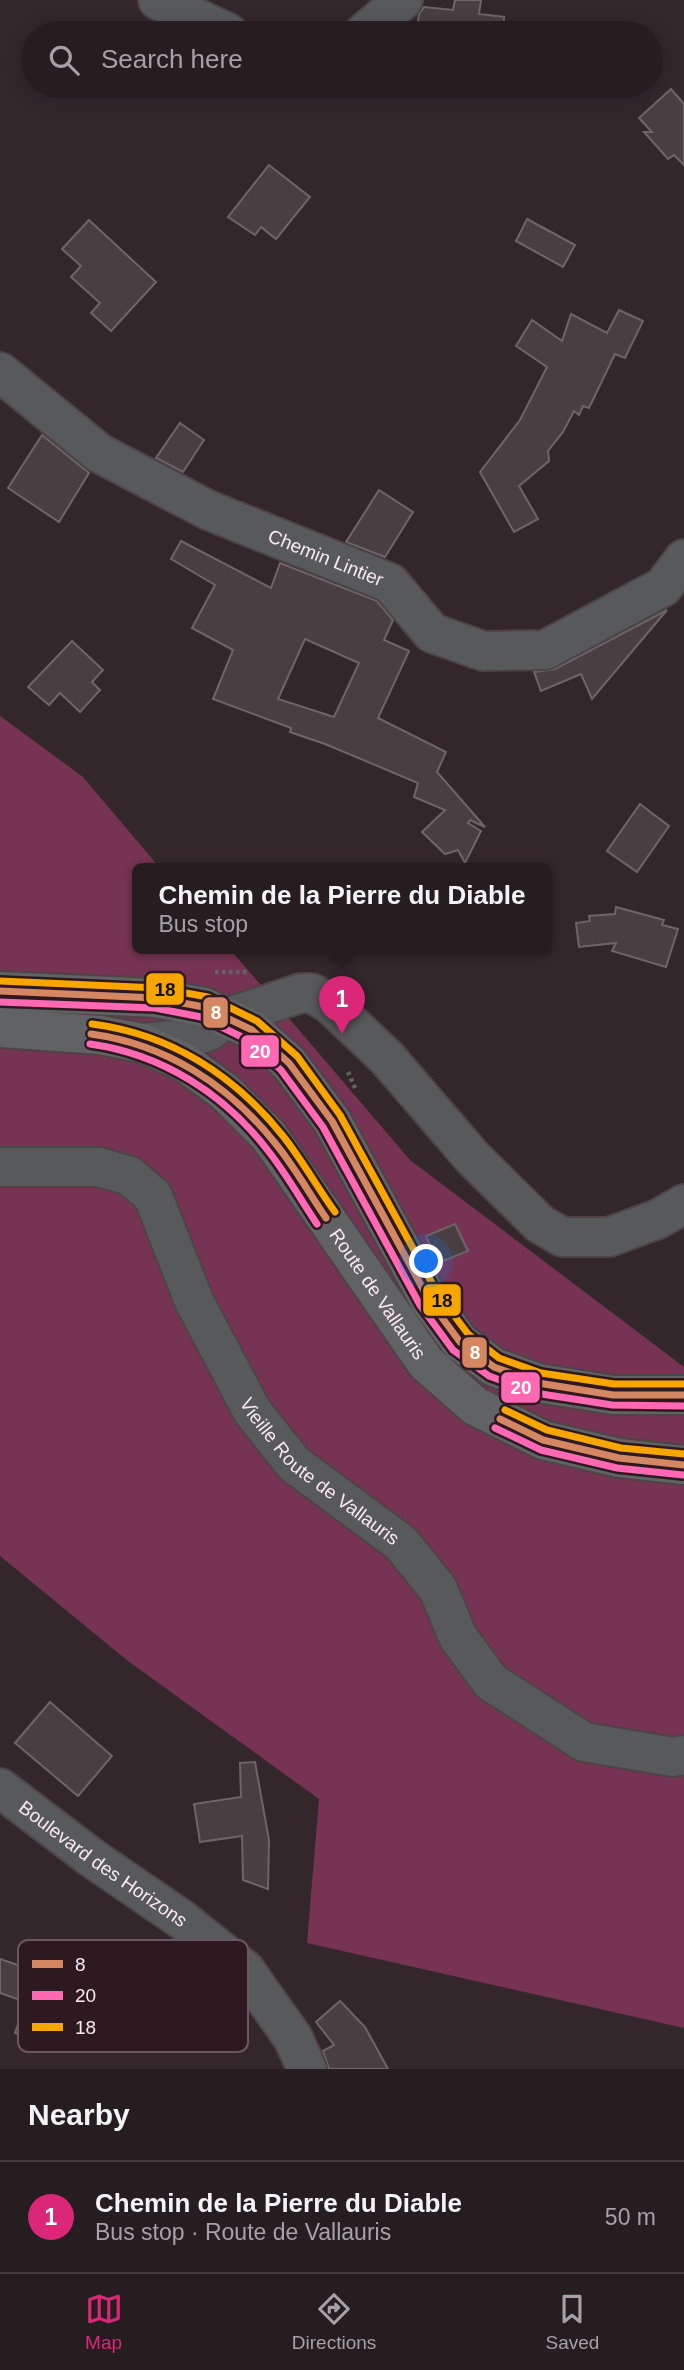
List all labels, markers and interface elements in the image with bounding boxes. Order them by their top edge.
search box [21,21,663,98]
icon: search [45,41,83,79]
text: Search here [101,44,243,74]
street label: Chemin Lintier [265,525,387,590]
popup [132,863,552,954]
text: Chemin de la Pierre du Diable [159,880,526,910]
text: Bus stop [159,911,248,937]
line badge: 18 [145,972,185,1006]
pin: 1 [319,976,365,1034]
text: 18 [154,979,176,1000]
line badge: 8 [202,996,229,1029]
text: 8 [211,1002,221,1023]
line badge: 20 [240,1034,280,1068]
text: 20 [249,1041,271,1062]
street label: Route de Vallauris [326,1225,431,1363]
your location [409,1244,443,1278]
line badge: 18 [422,1283,462,1317]
text: 18 [431,1290,453,1311]
line badge: 8 [461,1336,488,1369]
text: 8 [470,1342,480,1363]
line badge: 20 [500,1371,541,1404]
text: 20 [510,1377,532,1398]
street label: Vieille Route de Vallauris [236,1394,404,1549]
street label: Boulevard des Horizons [15,1796,192,1931]
legend [18,1940,248,2052]
text: 8 [75,1954,86,1975]
text: 20 [75,1985,96,2006]
text: 18 [75,2017,96,2038]
text: Nearby [28,2098,130,2131]
text: Chemin de la Pierre du Diable [95,2188,462,2218]
text: 1 [45,2204,57,2230]
text: 50 m [605,2204,656,2230]
text: Bus stop · Route de Vallauris [95,2219,391,2245]
tab: Map [85,2290,123,2354]
tab: Directions [292,2290,376,2354]
tab: Saved [545,2290,599,2354]

